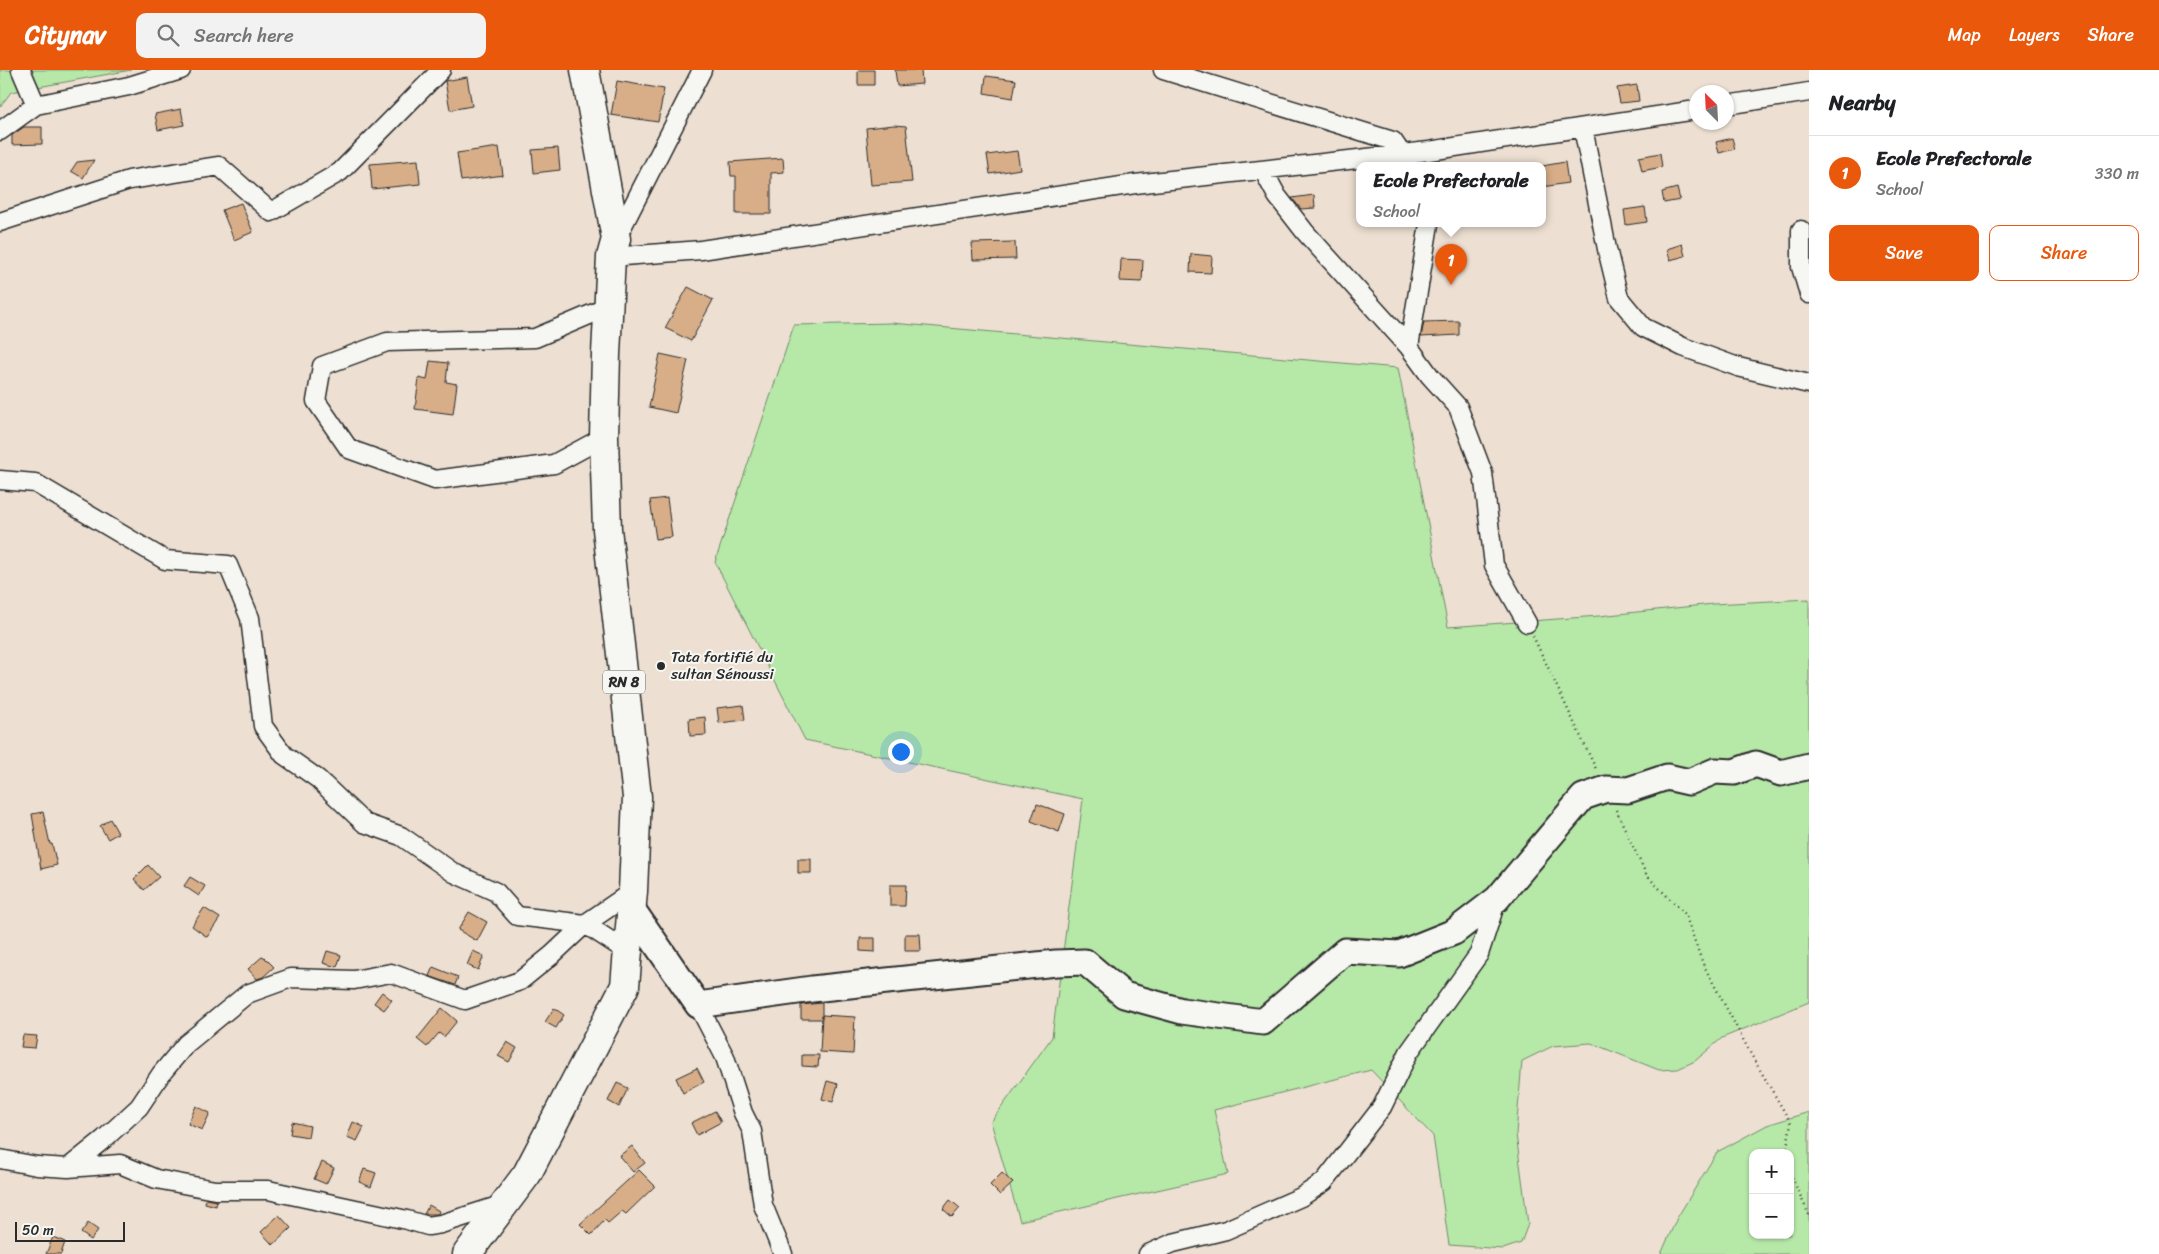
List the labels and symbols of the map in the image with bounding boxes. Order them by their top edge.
north arrow [1689,85,1734,130]
pin: 1 [1435,244,1467,285]
place label: Tata fortifié du sultan Sénoussi [670,644,775,687]
marker: Tata fortifié du sultan Sénoussi [655,660,667,672]
road number: RN 8 [603,670,645,694]
your location [888,739,914,765]
scale bar [15,1219,125,1242]

